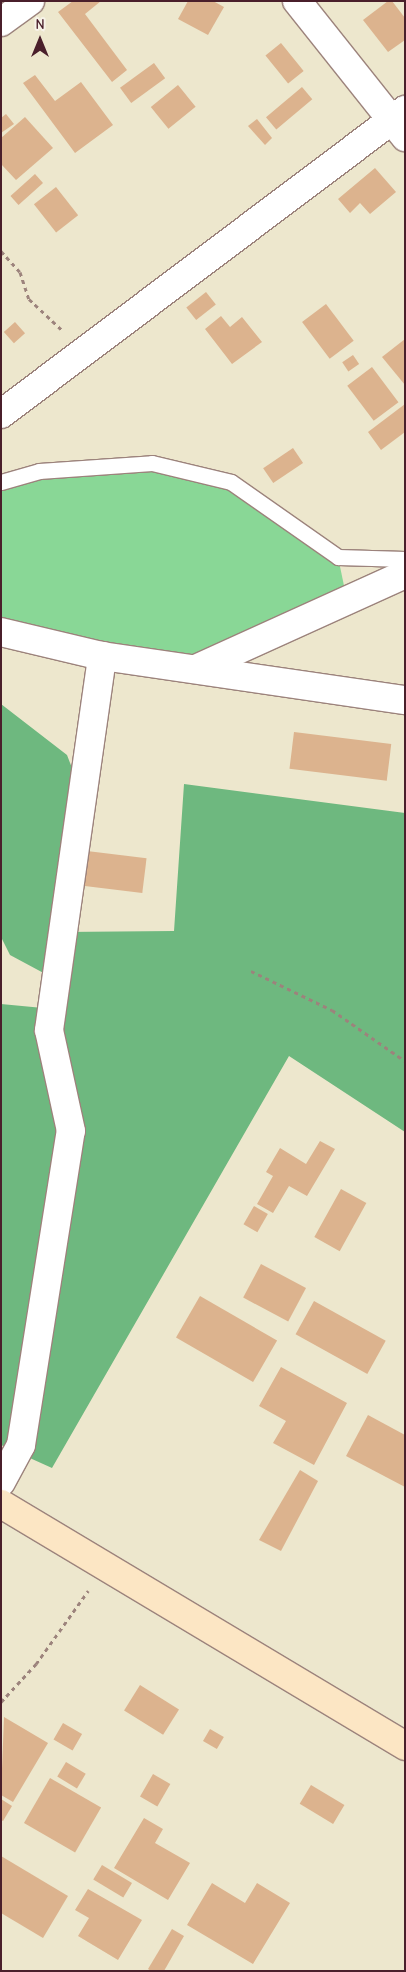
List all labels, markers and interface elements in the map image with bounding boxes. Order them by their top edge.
north arrow [15,15,65,65]
text: N [35,16,45,33]

